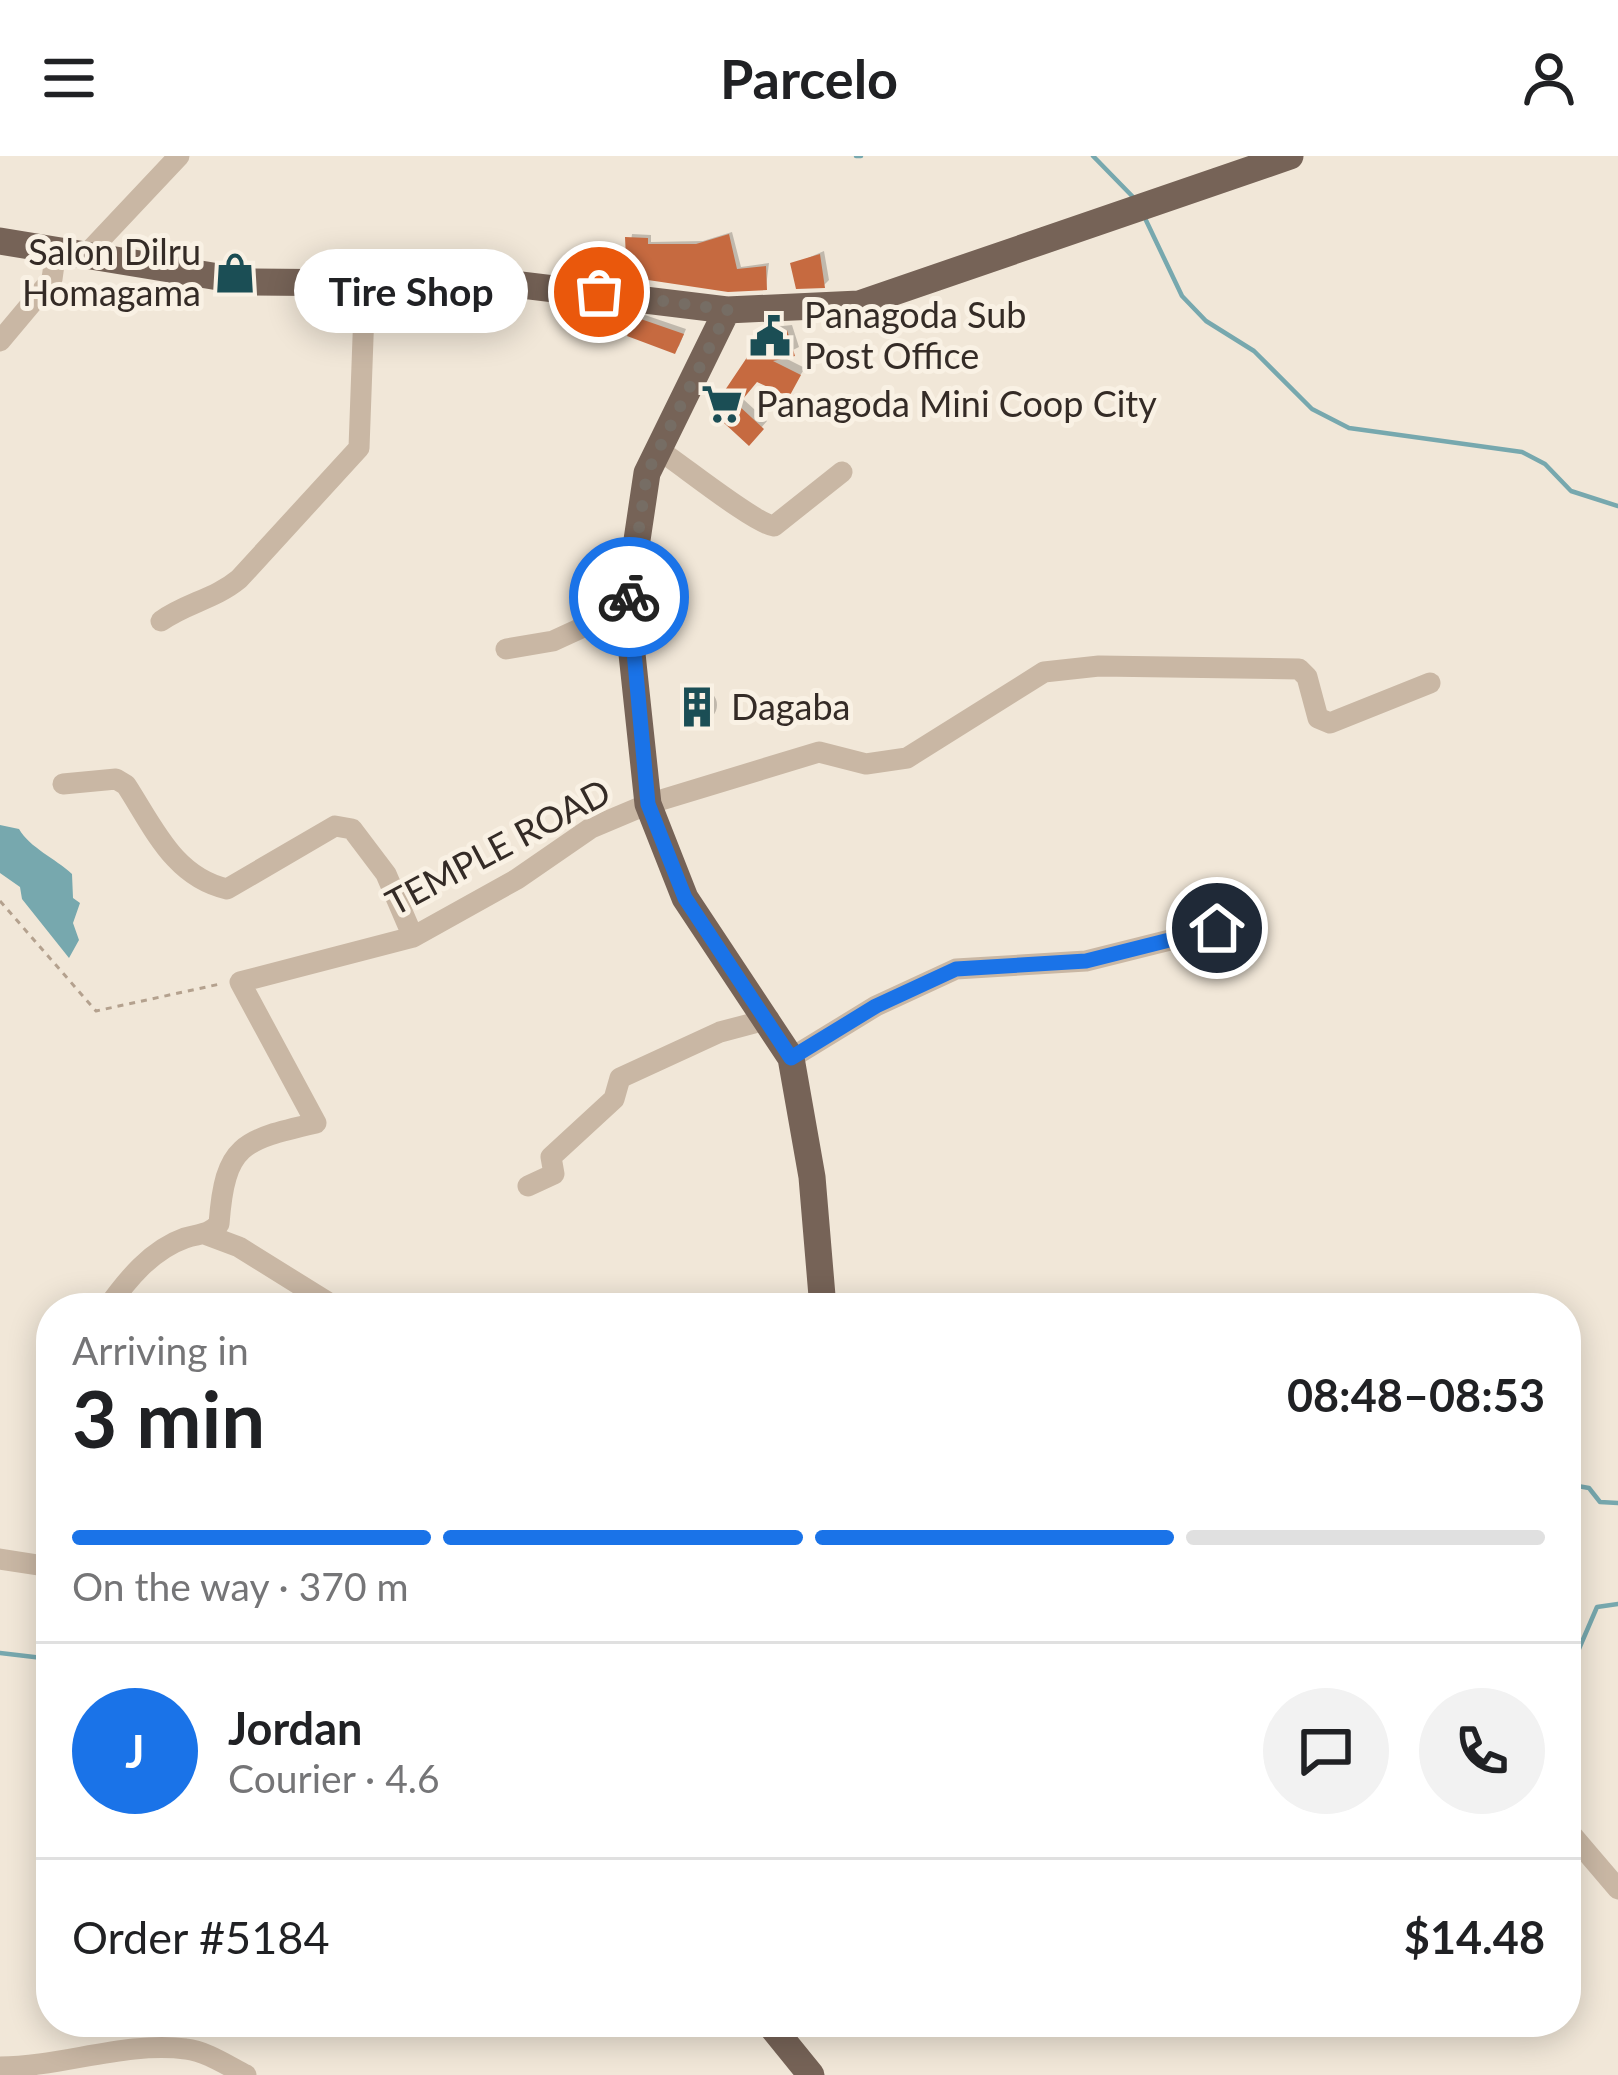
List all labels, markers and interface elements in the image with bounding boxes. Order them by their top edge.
icon: menu [36,45,102,111]
icon: person [1516,45,1582,111]
text: Parcelo [720,46,898,111]
place label: Salon Dilru Homagama [22,229,201,314]
pin [548,241,650,343]
shop icon: Salon Dilru Homagama [212,250,258,296]
callout: Tire Shop [293,250,527,334]
icon: bag [566,259,632,325]
text: Tire Shop [328,268,494,314]
place label: Panagoda Sub Post Office [804,292,1026,377]
public building icon: Panagoda Sub Post Office [747,313,793,359]
supermarket icon: Panagoda Mini Coop City [699,381,745,427]
place label: Panagoda Mini Coop City [756,381,1157,425]
courier [569,537,689,657]
icon: bike [596,564,662,630]
building icon: Dagaba [674,684,720,730]
place label: Dagaba [731,684,850,728]
street label: TEMPLE ROAD [378,769,617,924]
pin [1166,877,1268,979]
icon: home [1184,895,1250,961]
text: Arriving in [72,1327,249,1373]
text: 08:48–08:53 [1287,1368,1545,1422]
text: 3 min [72,1371,265,1465]
text: On the way · 370 m [72,1563,409,1609]
button: chat [1263,1688,1389,1814]
button: phone [1419,1688,1545,1814]
text: Jordan [228,1701,362,1755]
text: J [125,1724,145,1778]
text: Courier · 4.6 [228,1755,440,1801]
text: Order #5184 [72,1910,330,1964]
text: $14.48 [1404,1910,1545,1964]

